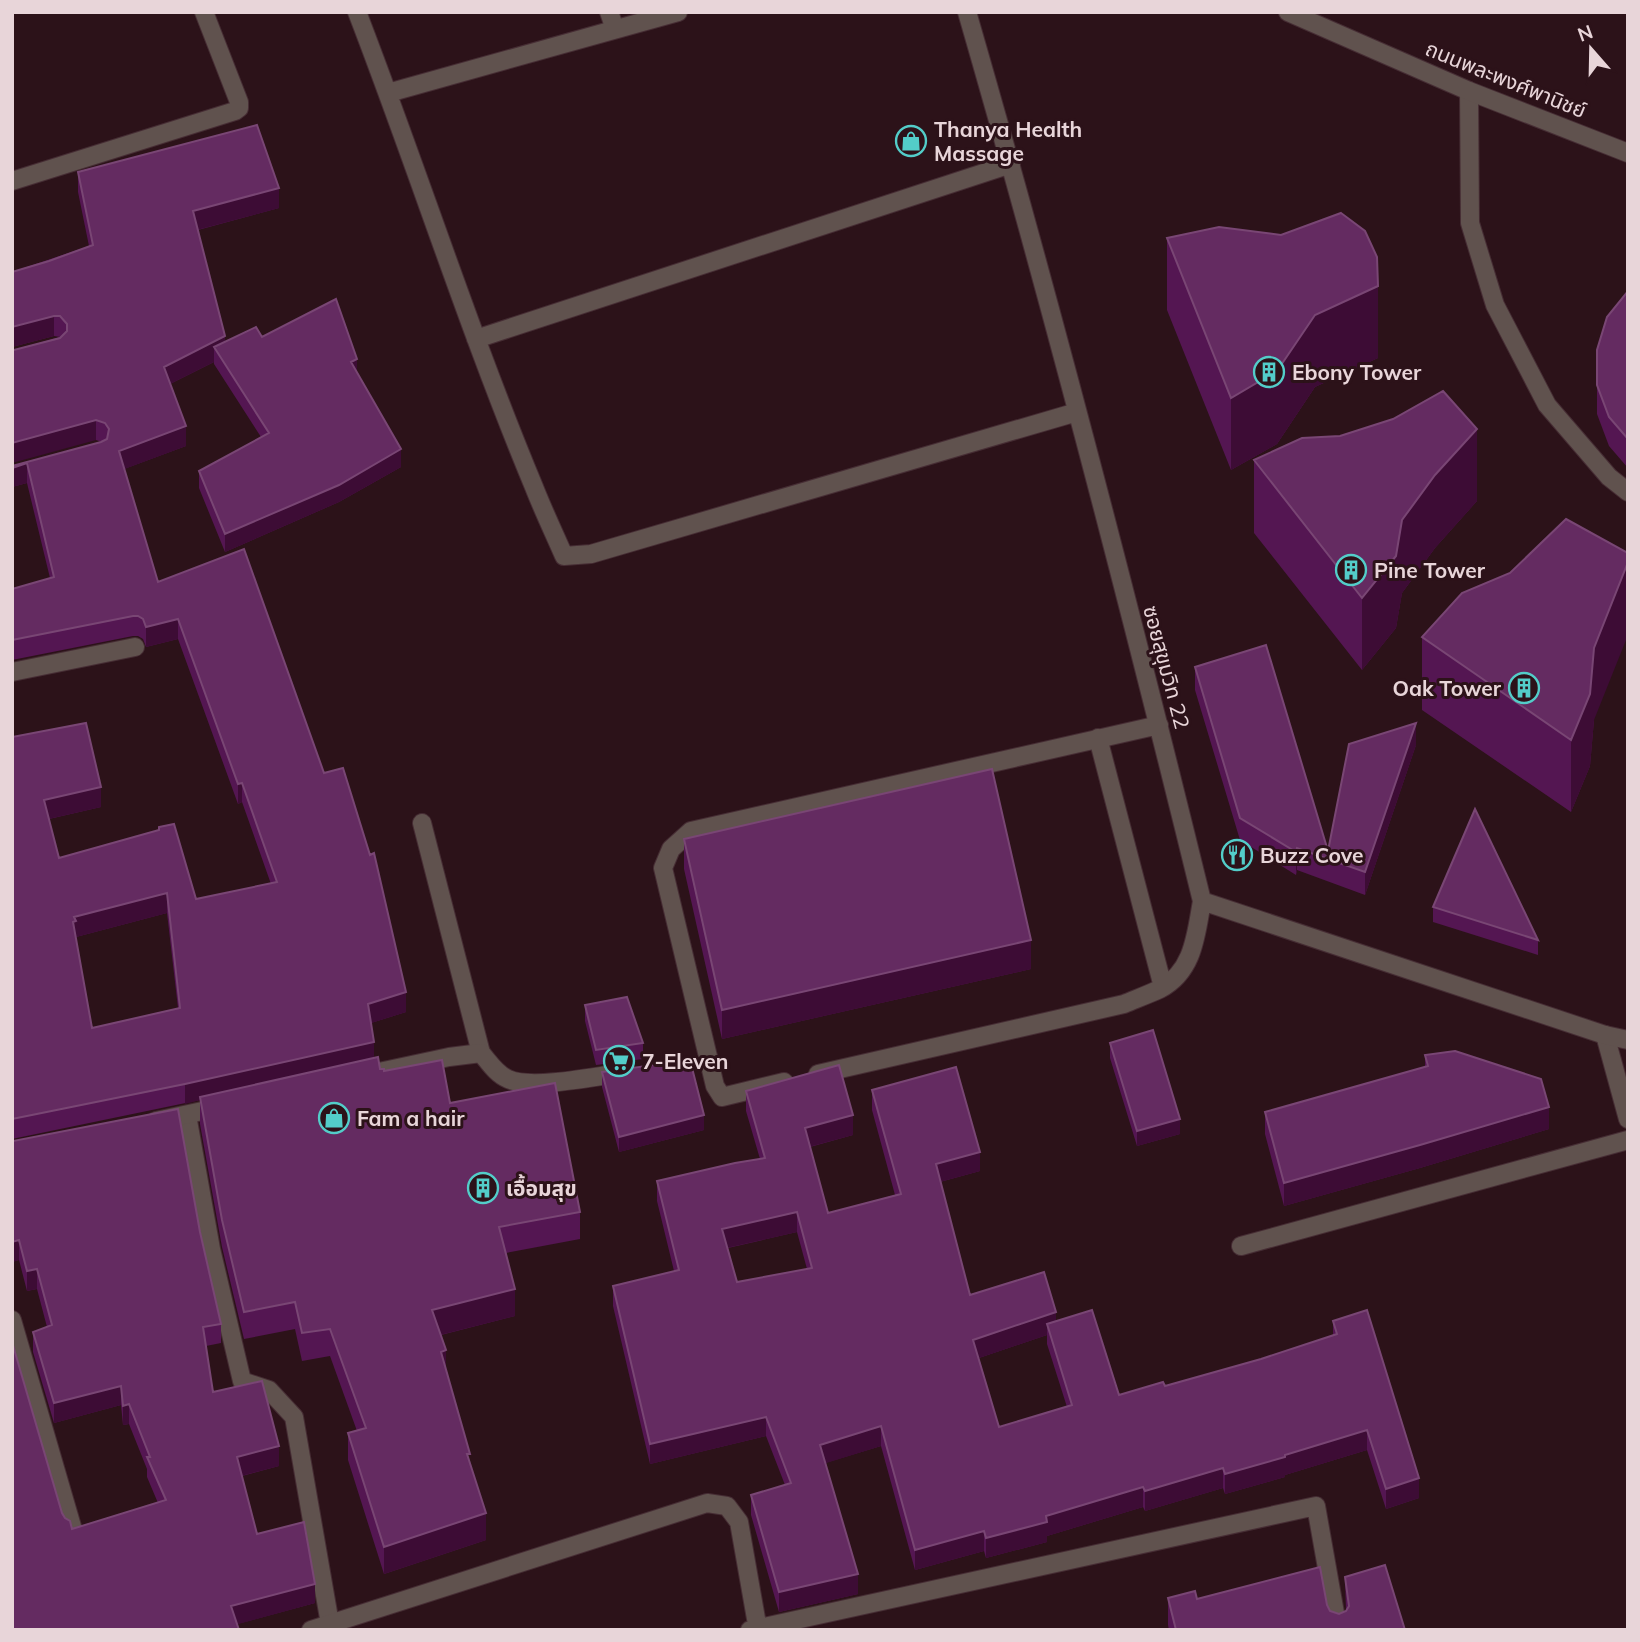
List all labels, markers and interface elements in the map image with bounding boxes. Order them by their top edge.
north arrow [1556,14,1626,84]
text: N [1574,19,1596,47]
street label: ถนนพละพงศ์พานิชย์ [1422,35,1590,123]
place label: Thanya Health Massage [934,116,1082,166]
shop icon: Thanya Health Massage [894,124,928,158]
building icon: Ebony Tower [1252,355,1286,389]
place label: Ebony Tower [1292,359,1422,385]
building icon: Pine Tower [1334,553,1368,587]
place label: Pine Tower [1374,557,1486,583]
street label: ซอยสุขุมวิท 22 [1137,603,1196,732]
building icon: Oak Tower [1507,671,1541,705]
place label: Oak Tower [1392,675,1502,701]
restaurant icon: Buzz Cove [1220,838,1254,872]
place label: Buzz Cove [1260,842,1363,868]
supermarket icon: 7-Eleven [602,1044,636,1078]
place label: 7-Eleven [642,1048,729,1074]
shop icon: Fam a hair [317,1101,351,1135]
place label: Fam a hair [357,1105,465,1131]
building icon: เอื้อมสุข [466,1171,500,1205]
place label: เอื้อมสุข [506,1174,577,1202]

